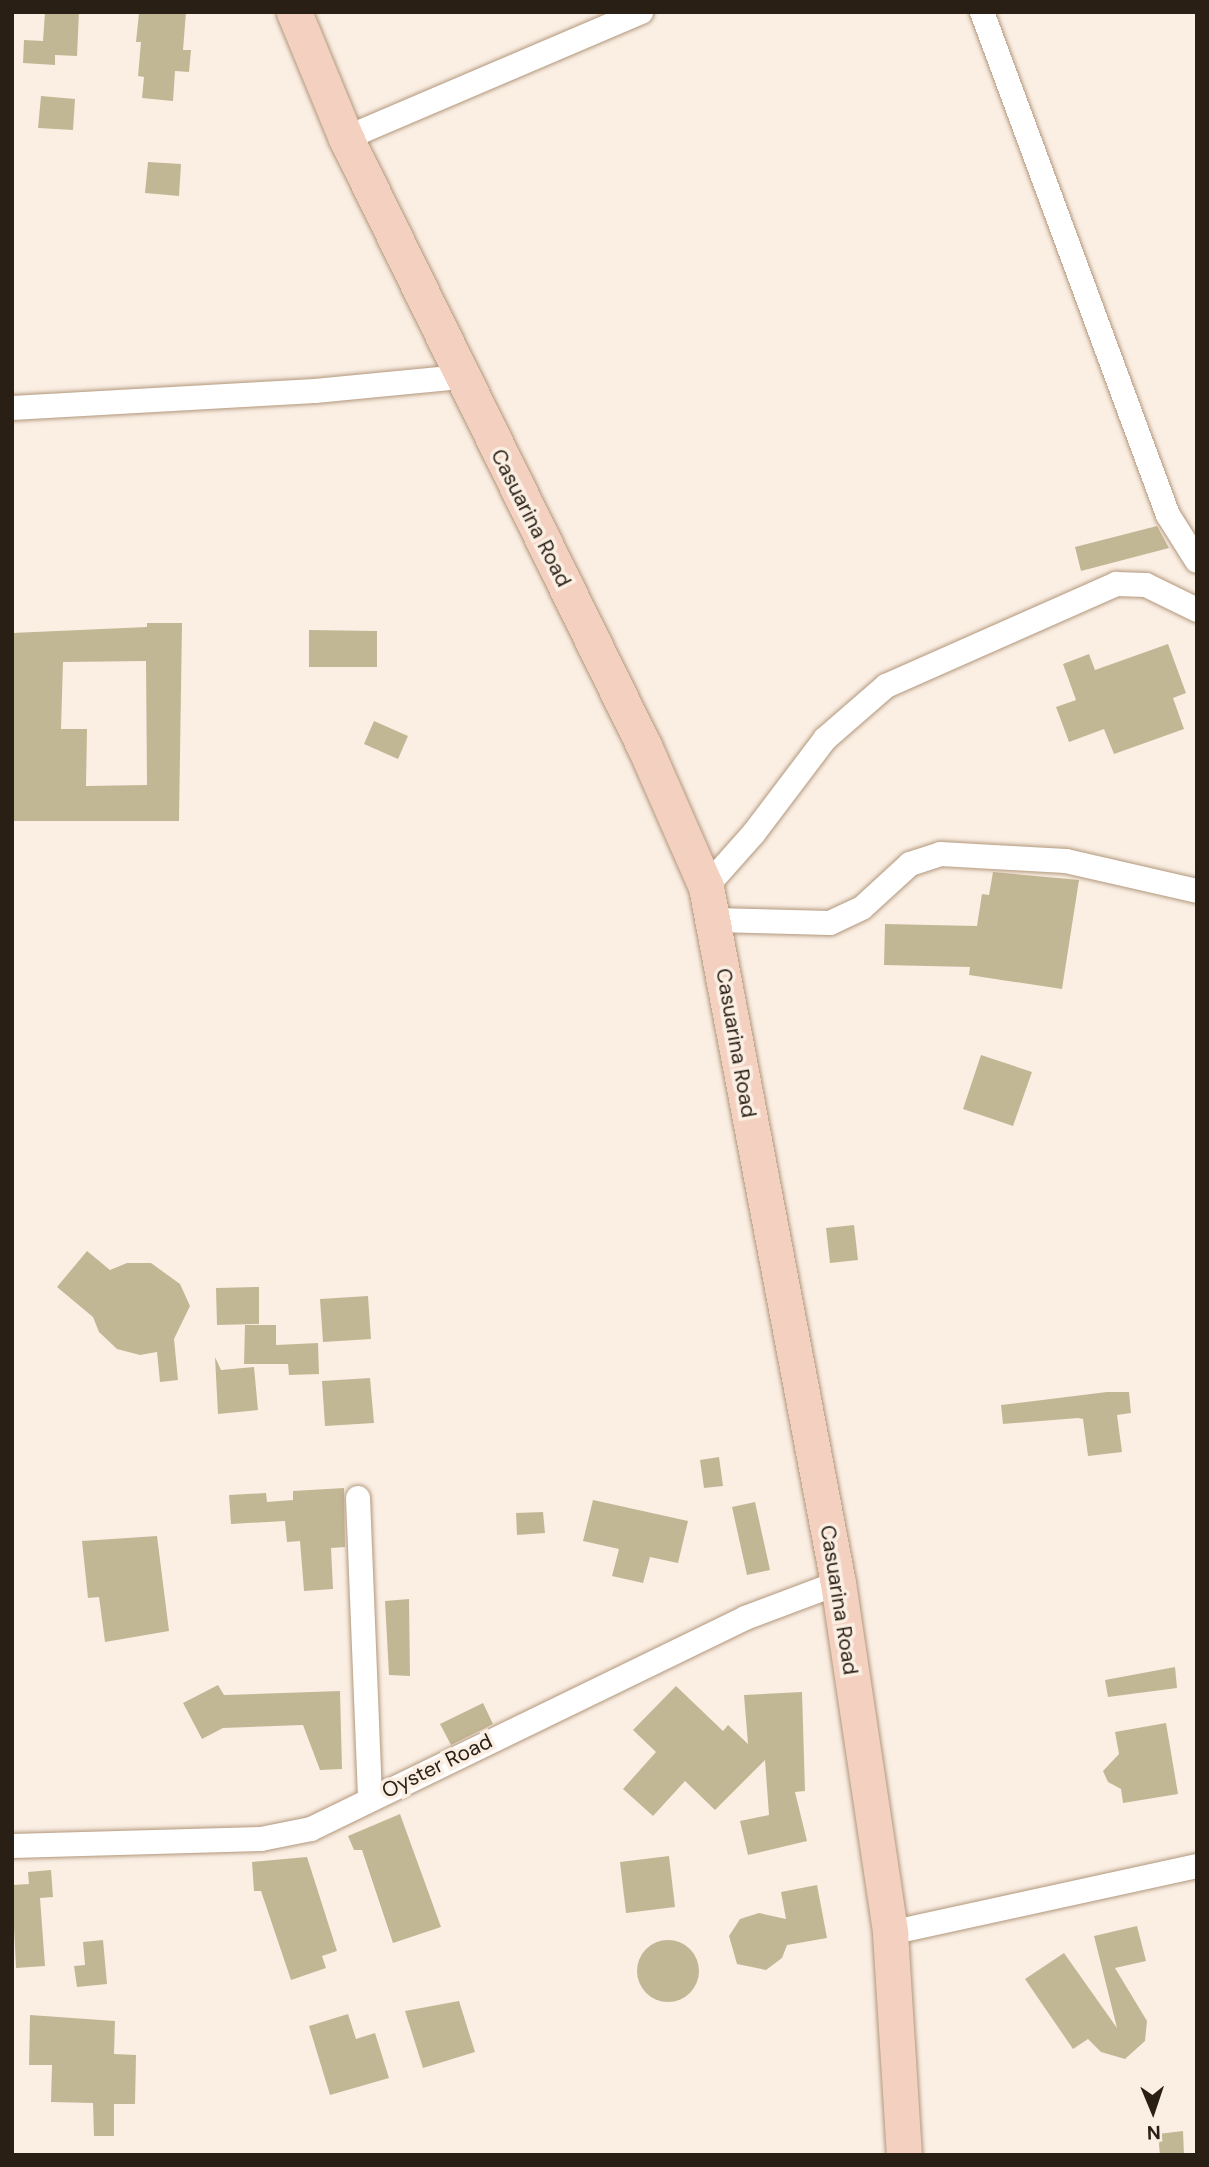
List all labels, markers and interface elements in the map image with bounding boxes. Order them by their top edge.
street label: Casuarina Road [485,445,577,591]
street label: Casuarina Road [710,966,762,1120]
street label: Casuarina Road [815,1523,863,1677]
street label: Oyster Road [378,1728,496,1804]
north arrow [1118,2076,1188,2146]
text: N [1146,2120,1161,2145]

